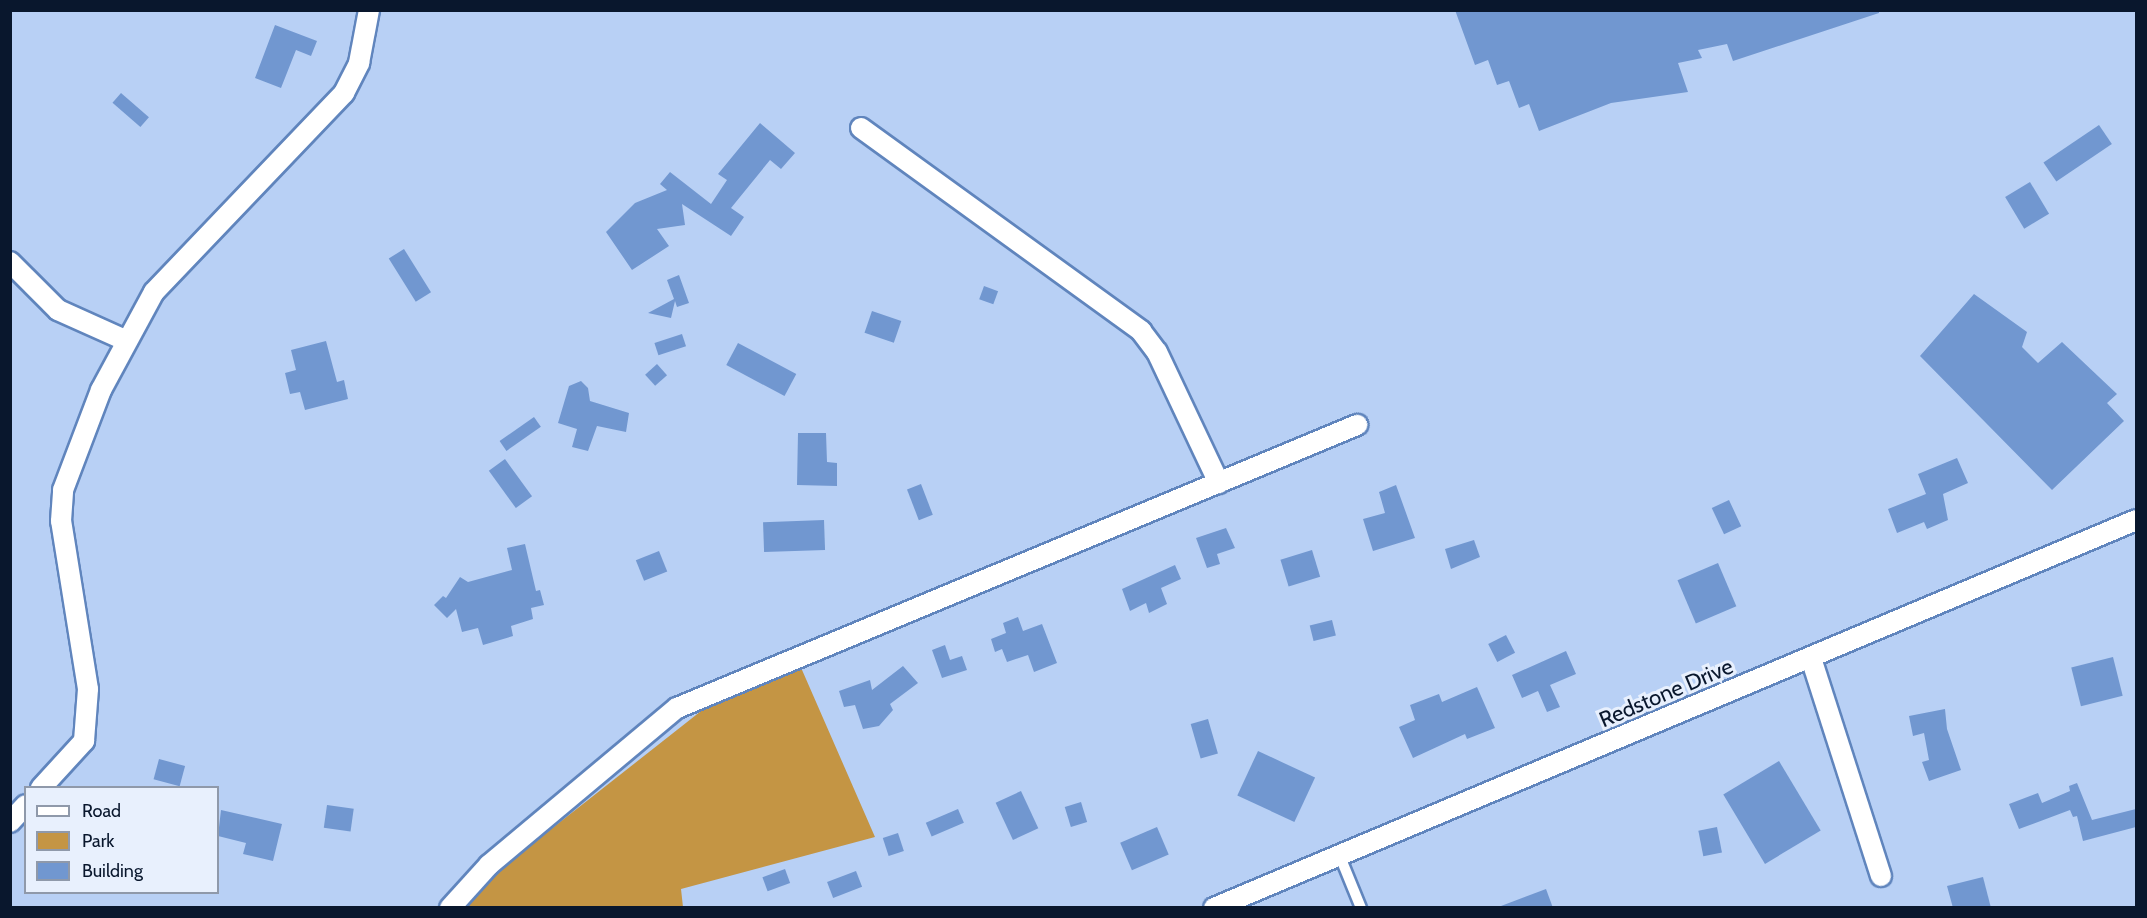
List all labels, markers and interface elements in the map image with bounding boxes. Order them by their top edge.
street label: Redstone Drive [1595,653,1737,733]
legend [24,786,219,894]
text: Road [82,800,121,822]
text: Park [82,830,114,852]
text: Building [82,860,143,882]

